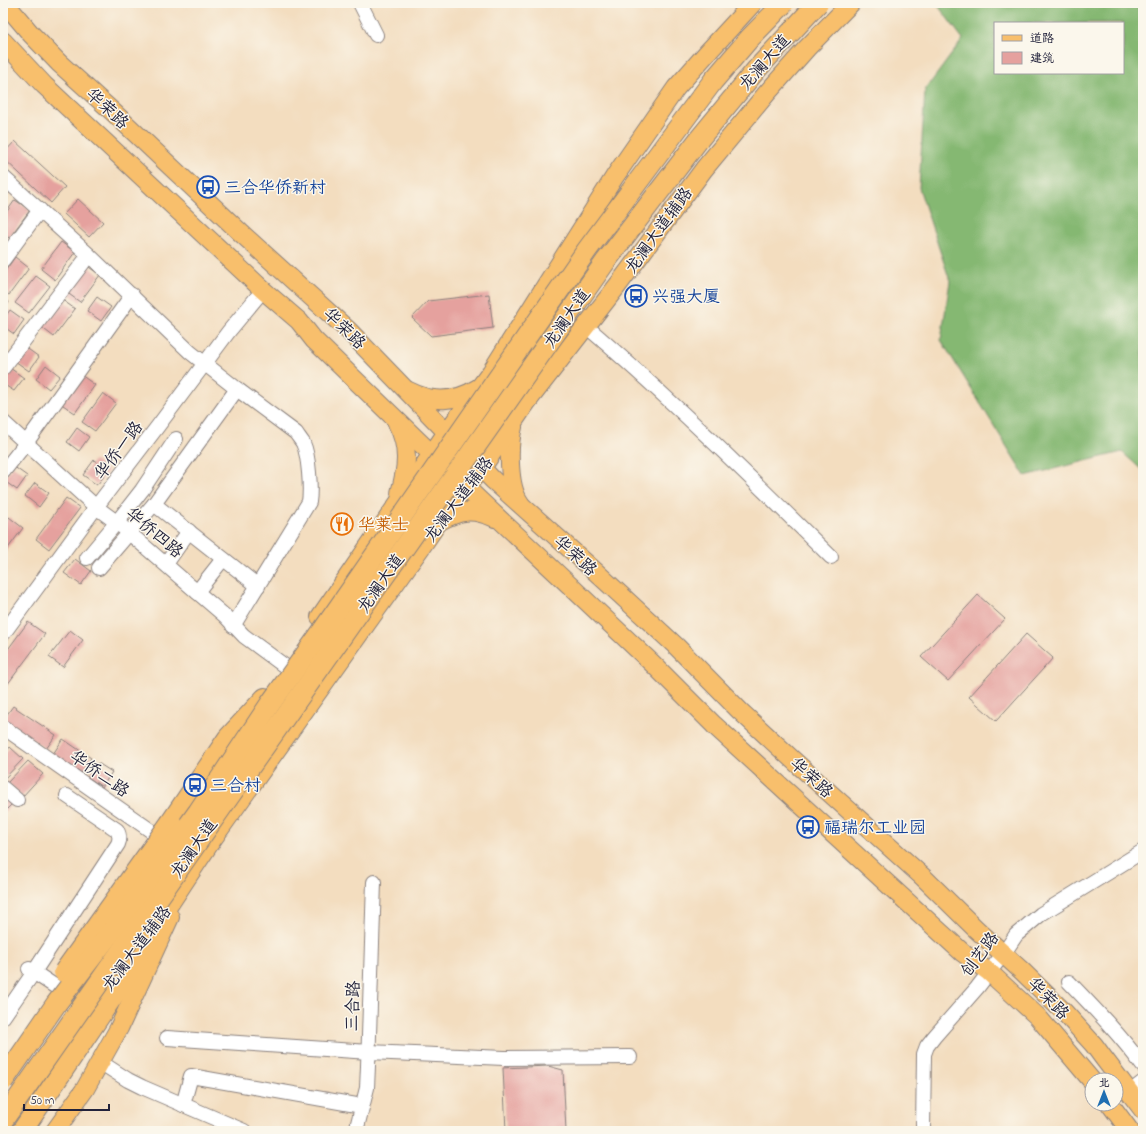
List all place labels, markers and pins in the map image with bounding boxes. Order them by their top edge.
bus stop icon: 三合华侨新村 [195,174,221,200]
place label: 三合华侨新村 [224,176,326,201]
bus stop icon: 兴强大厦 [623,283,649,309]
place label: 兴强大厦 [652,285,720,310]
restaurant icon: 华莱士 [329,511,355,537]
place label: 华莱士 [358,513,409,538]
bus stop icon: 三合村 [182,772,208,798]
place label: 三合村 [210,774,261,799]
bus stop icon: 福瑞尔工业园 [795,814,821,840]
place label: 福瑞尔工业园 [824,816,926,841]

